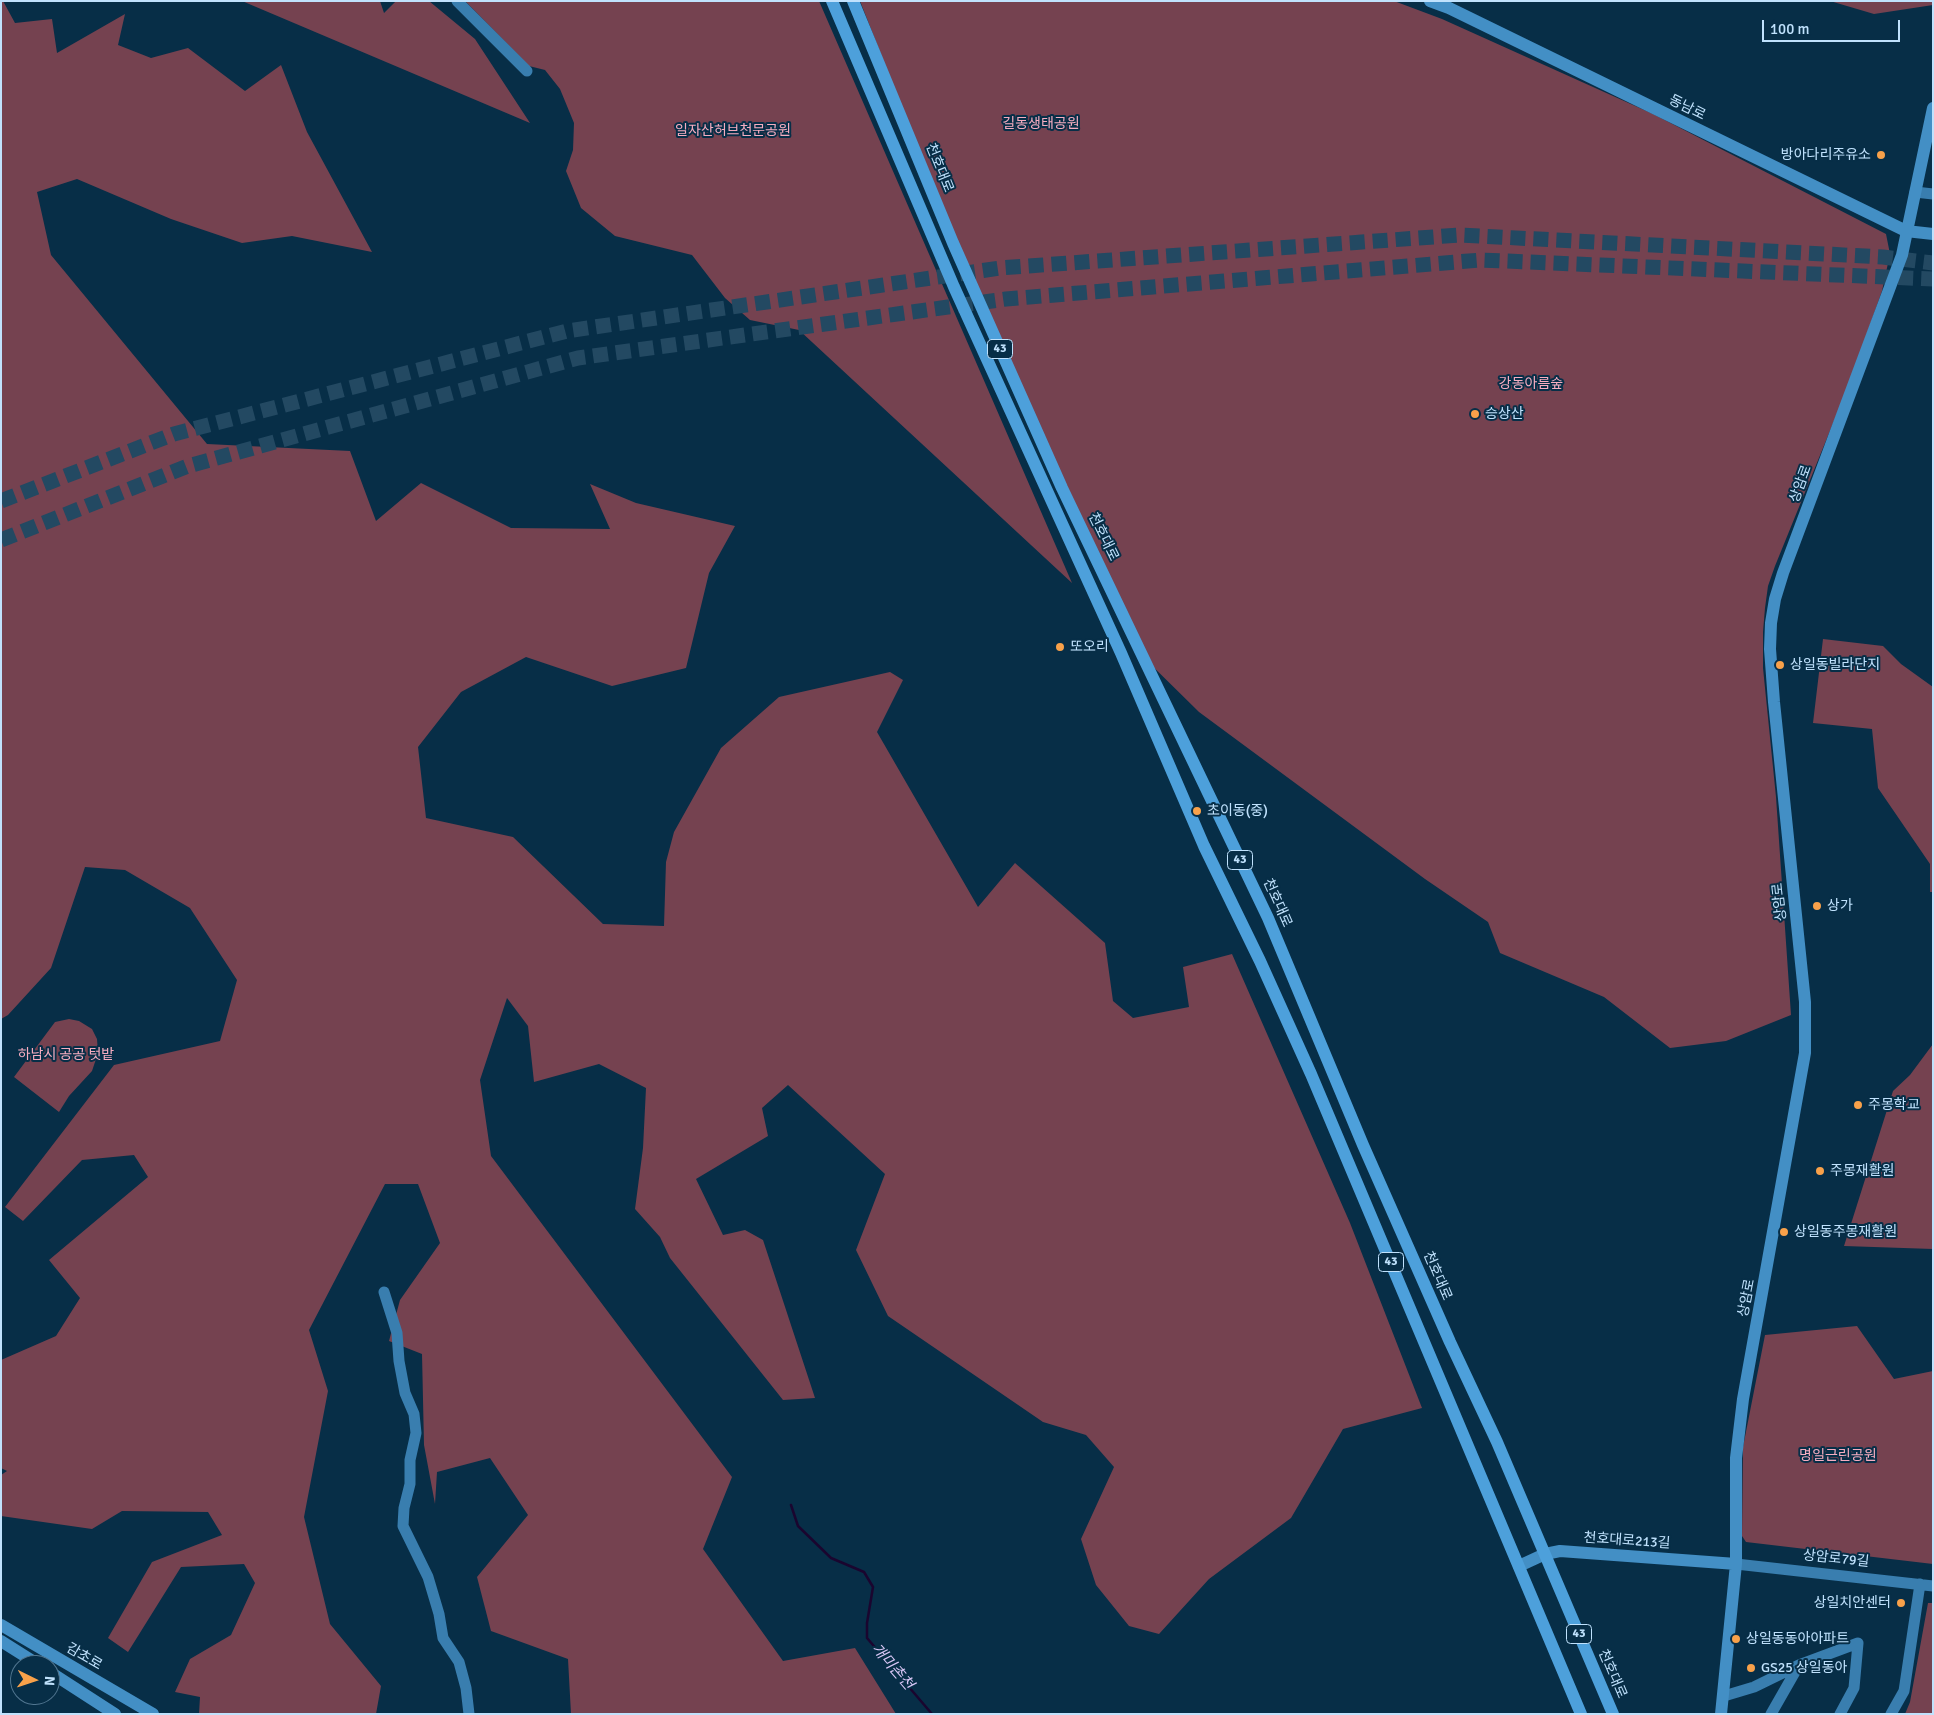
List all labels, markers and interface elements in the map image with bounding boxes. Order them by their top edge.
scale bar [1764,10,1902,42]
text: 100 m [1770,20,1810,38]
street label: 동남로 [1666,92,1708,124]
park label: 길동생태공원 [1002,116,1080,132]
park label: 일자산허브천문공원 [675,123,791,139]
street label: 천호대로 [922,141,956,195]
place label: 방아다리주유소 [1781,147,1871,163]
marker: 방아다리주유소 [1875,149,1887,161]
road number: 43 [988,339,1012,358]
park label: 강동아름숲 [1499,376,1563,392]
place label: 승상산 [1485,406,1524,422]
marker: 승상산 [1469,408,1481,420]
street label: 상암로 [1786,463,1816,505]
street label: 천호대로 [1084,510,1122,564]
place label: 또오리 [1070,639,1109,655]
marker: 또오리 [1054,641,1066,653]
place label: 상일동빌라단지 [1790,657,1880,673]
marker: 상일동빌라단지 [1774,659,1786,671]
place label: 초이동(중) [1207,803,1268,819]
marker: 초이동(중) [1191,805,1203,817]
road number: 43 [1228,850,1252,870]
street label: 천호대로 [1259,876,1295,930]
street label: 상암로 [1770,882,1790,922]
place label: 상가 [1827,898,1853,914]
marker: 상가 [1811,900,1823,912]
park label: 하남시 공공 텃밭 [18,1047,114,1063]
place label: 주몽학교 [1868,1097,1920,1113]
marker: 주몽학교 [1852,1099,1864,1111]
place label: 주몽재활원 [1830,1163,1894,1179]
marker: 주몽재활원 [1814,1165,1826,1177]
place label: 상일동주몽재활원 [1794,1224,1897,1240]
marker: 상일동주몽재활원 [1778,1226,1790,1238]
street label: 천호대로 [1419,1249,1455,1303]
road number: 43 [1378,1252,1404,1272]
street label: 상암로 [1735,1277,1759,1319]
park label: 명일근린공원 [1799,1448,1877,1464]
street label: 천호대로213길 [1583,1530,1671,1552]
street label: 상암로79길 [1802,1547,1870,1571]
place label: 상일치안센터 [1814,1595,1891,1611]
marker: 상일치안센터 [1895,1597,1907,1609]
road number: 43 [1566,1625,1592,1644]
place label: 상일동동아아파트 [1746,1631,1849,1647]
marker: 상일동동아아파트 [1730,1633,1742,1645]
street label: 감초로 [63,1640,105,1674]
water label: 개미촌천 [867,1640,917,1694]
street label: 천호대로 [1594,1647,1630,1701]
north arrow [10,1655,60,1705]
place label: GS25 상일동아 [1761,1660,1847,1676]
marker: GS25 상일동아 [1745,1662,1757,1674]
text: N [41,1676,58,1686]

